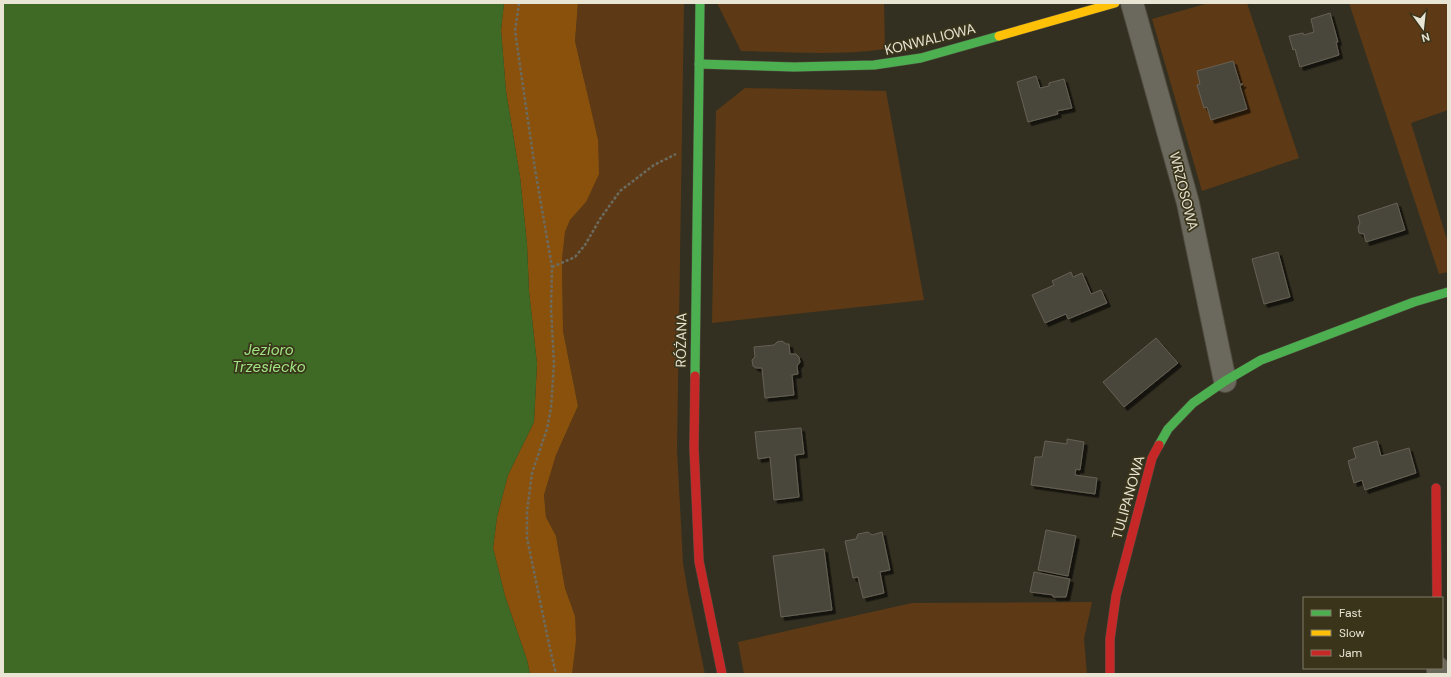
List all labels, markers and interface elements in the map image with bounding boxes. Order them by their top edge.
north arrow [1403,8,1443,48]
street label: KONWALIOWA [883,19,977,59]
text: N [1420,30,1431,45]
street label: WRZOSOWA [1166,150,1202,232]
street label: RÓŻANA [672,312,690,368]
water label: Jezioro Trzesiecko [232,340,306,377]
street label: TULIPANOWA [1108,453,1148,541]
legend [1303,597,1443,669]
text: Fast [1339,605,1362,621]
text: Slow [1339,625,1365,641]
text: Jam [1339,645,1362,661]

